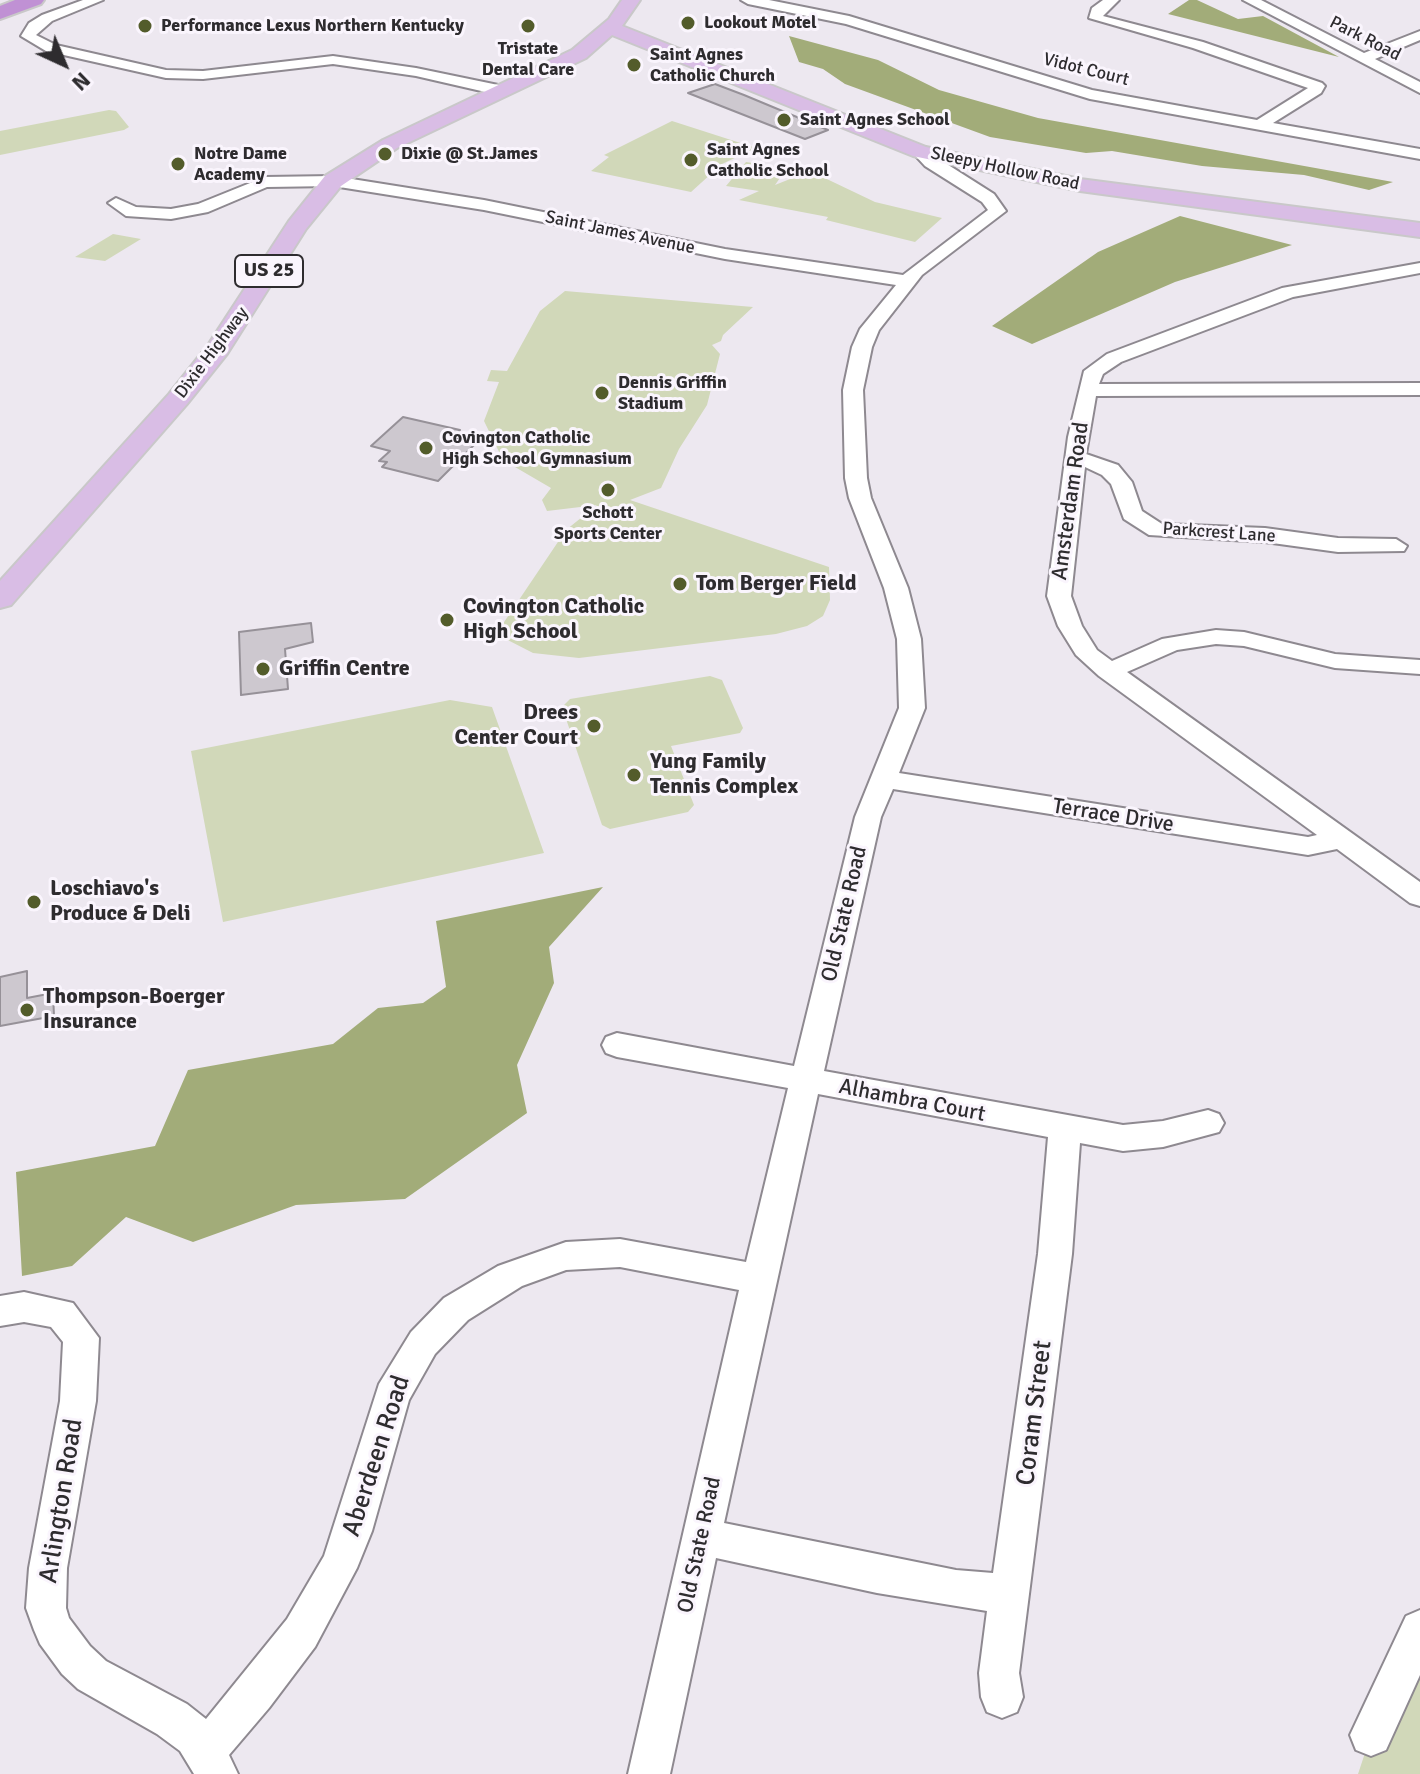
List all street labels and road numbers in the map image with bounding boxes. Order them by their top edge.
street label: Park Road [1326,12,1404,66]
street label: Vidot Court [1041,49,1131,91]
street label: Sleepy Hollow Road [929,143,1081,195]
street label: Saint James Avenue [543,207,697,259]
road number: US 25 [235,255,303,287]
street label: Dixie Highway [171,303,253,403]
street label: Amsterdam Road [1047,420,1095,582]
street label: Parkcrest Lane [1162,518,1276,548]
street label: Terrace Drive [1050,793,1176,839]
street label: Old State Road [817,844,873,984]
street label: Alhambra Court [836,1074,988,1128]
street label: Coram Street [1011,1339,1059,1487]
street label: Aberdeen Road [336,1372,418,1540]
street label: Arlington Road [34,1417,90,1585]
street label: Old State Road [673,1474,727,1616]

